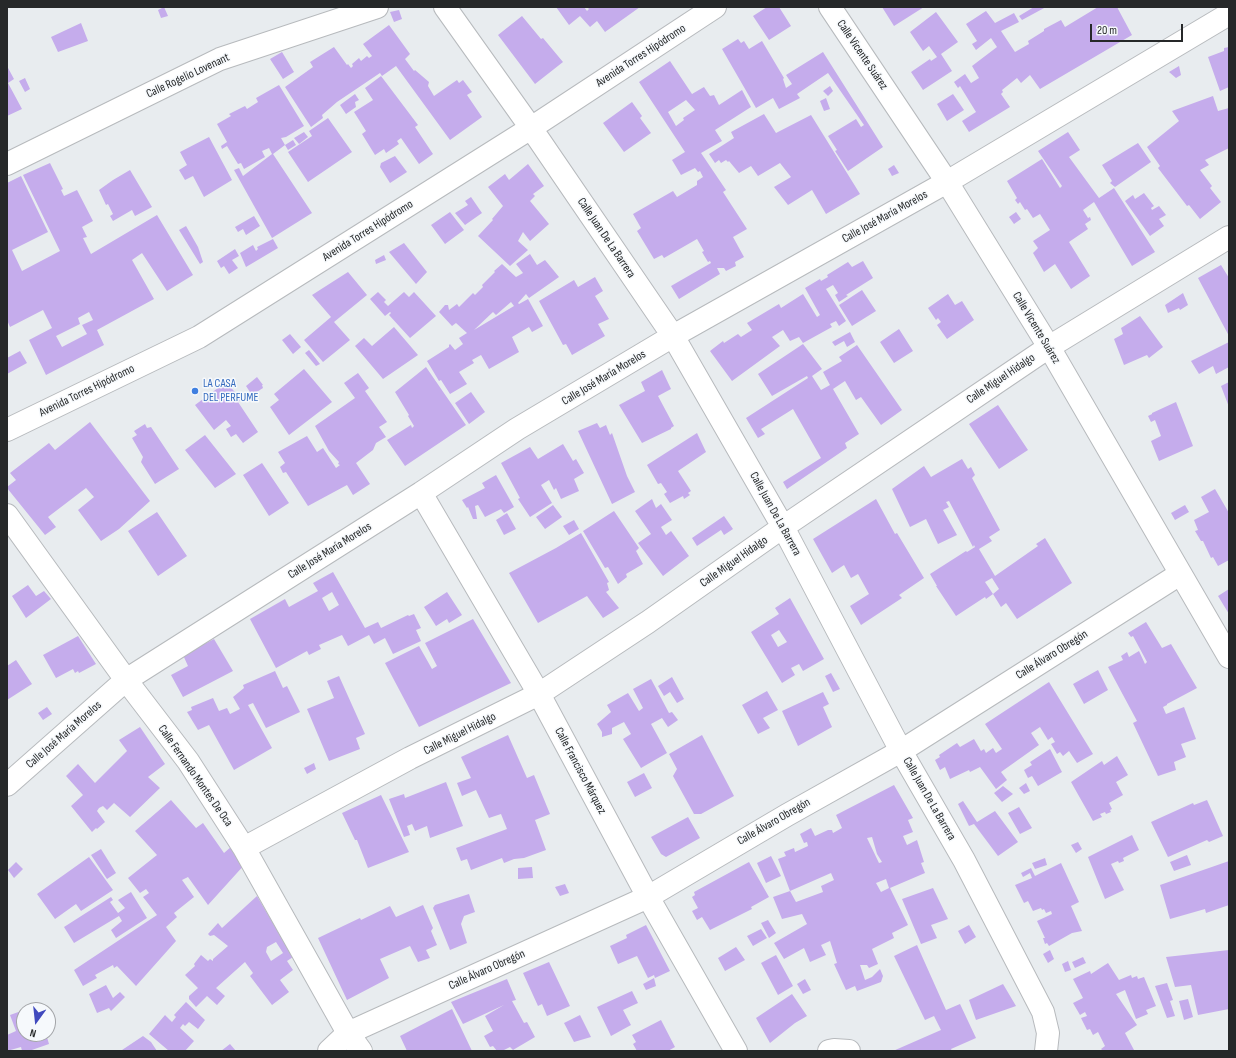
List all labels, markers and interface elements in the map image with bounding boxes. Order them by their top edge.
scale bar [1092,16,1185,42]
street label: Calle Vicente Suárez [833,17,891,93]
street label: Avenida Torres Hipódromo [593,22,689,90]
text: 20 m [1097,23,1117,38]
street label: Calle Rogelio Lovenant [144,50,232,102]
street label: Calle José María Morelos [840,188,930,246]
street label: Calle Juan De La Barrera [574,195,638,281]
street label: Avenida Torres Hipódromo [320,197,416,265]
street label: Calle Vicente Suárez [1009,289,1063,367]
street label: Calle José María Morelos [559,347,649,409]
street label: Calle Miguel Hidalgo [964,351,1038,407]
street label: Avenida Torres Hipódromo [37,362,137,420]
place label: LA CASA DEL PERFUME [203,377,258,405]
marker: LA CASA DEL PERFUME [190,386,200,396]
street label: Calle Juan De La Barrera [746,470,804,558]
street label: Calle José María Morelos [286,520,374,582]
street label: Calle Miguel Hidalgo [697,533,771,591]
street label: Calle Álvaro Obregón [1013,627,1091,683]
street label: Calle José María Morelos [23,698,105,772]
street label: Calle Miguel Hidalgo [421,710,499,758]
street label: Calle Fernando Montes De Oca [155,722,235,830]
street label: Calle Francisco Márquez [551,725,609,817]
street label: Calle Juan De La Barrera [899,755,959,843]
street label: Calle Álvaro Obregón [735,795,813,849]
street label: Calle Álvaro Obregón [447,947,527,993]
north arrow [16,1002,56,1042]
text: N [29,1026,38,1040]

